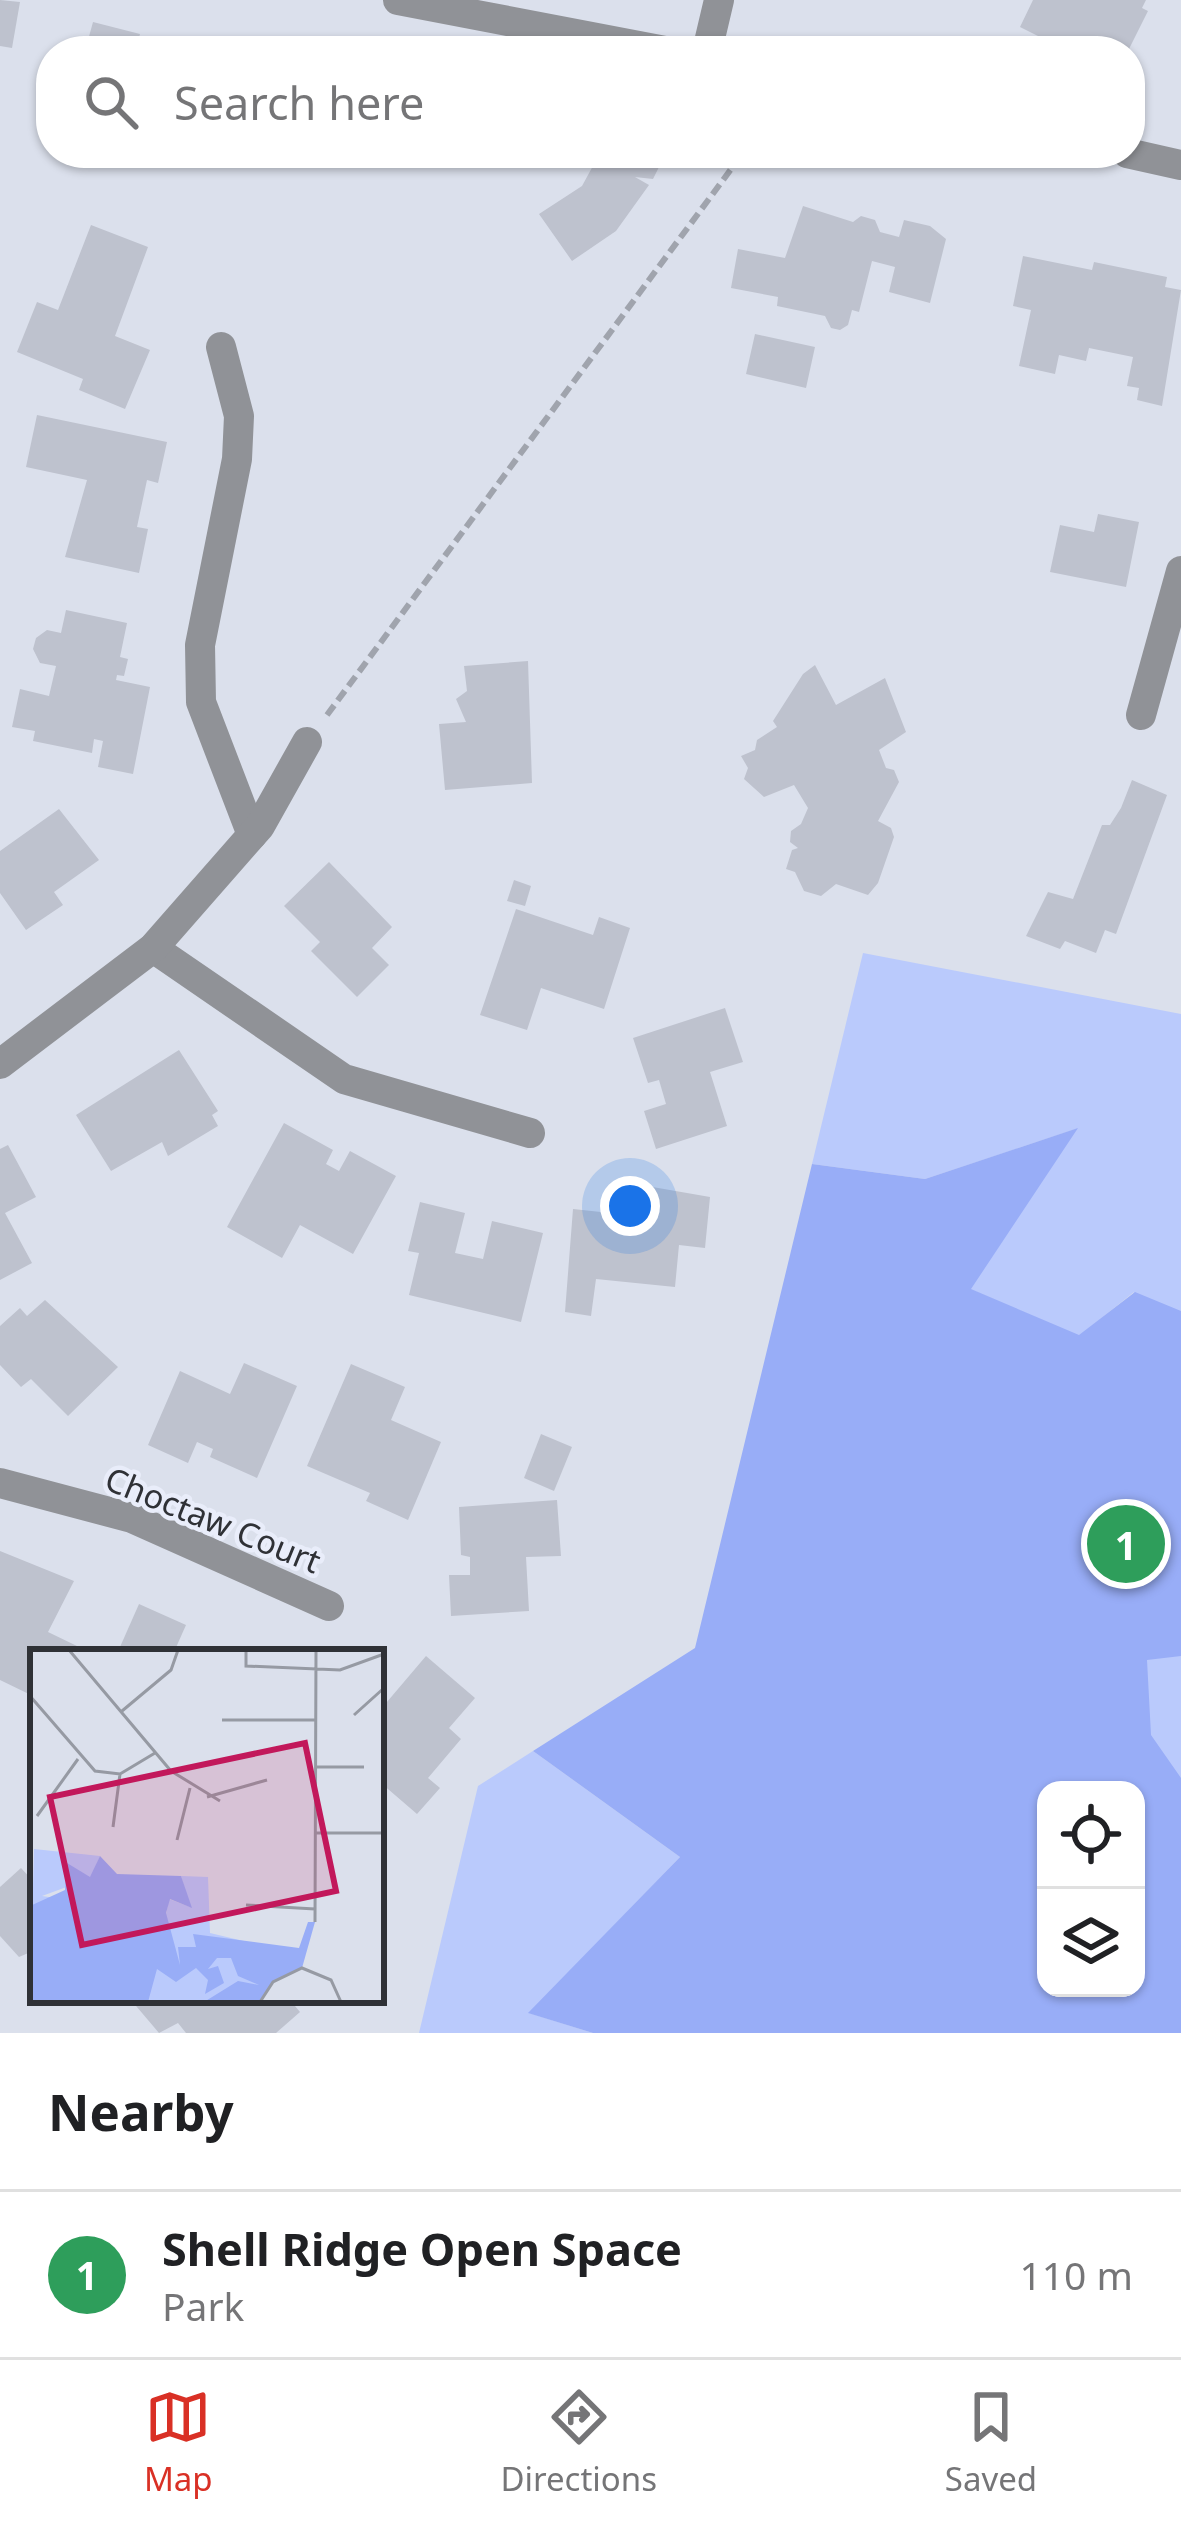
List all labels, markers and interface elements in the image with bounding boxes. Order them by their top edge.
search box [36,36,1145,168]
icon: search [78,69,144,135]
text: Search here [174,72,424,133]
your location [600,1176,660,1236]
street label: Choctaw Court [99,1456,328,1583]
pin: 1 [1087,1499,1165,1589]
inset map [30,1649,384,2003]
map controls [1037,1781,1145,1997]
button: locate [1037,1781,1145,1889]
button: layers [1037,1889,1145,1997]
text: Nearby [48,2076,234,2146]
text: Shell Ridge Open Space [162,2218,682,2279]
text: 1 [76,2248,98,2301]
text: 110 m [1019,2248,1133,2301]
text: Park [162,2279,244,2332]
tab: Map [144,2384,213,2501]
tab: Directions [500,2384,657,2501]
tab: Saved [945,2384,1037,2501]

